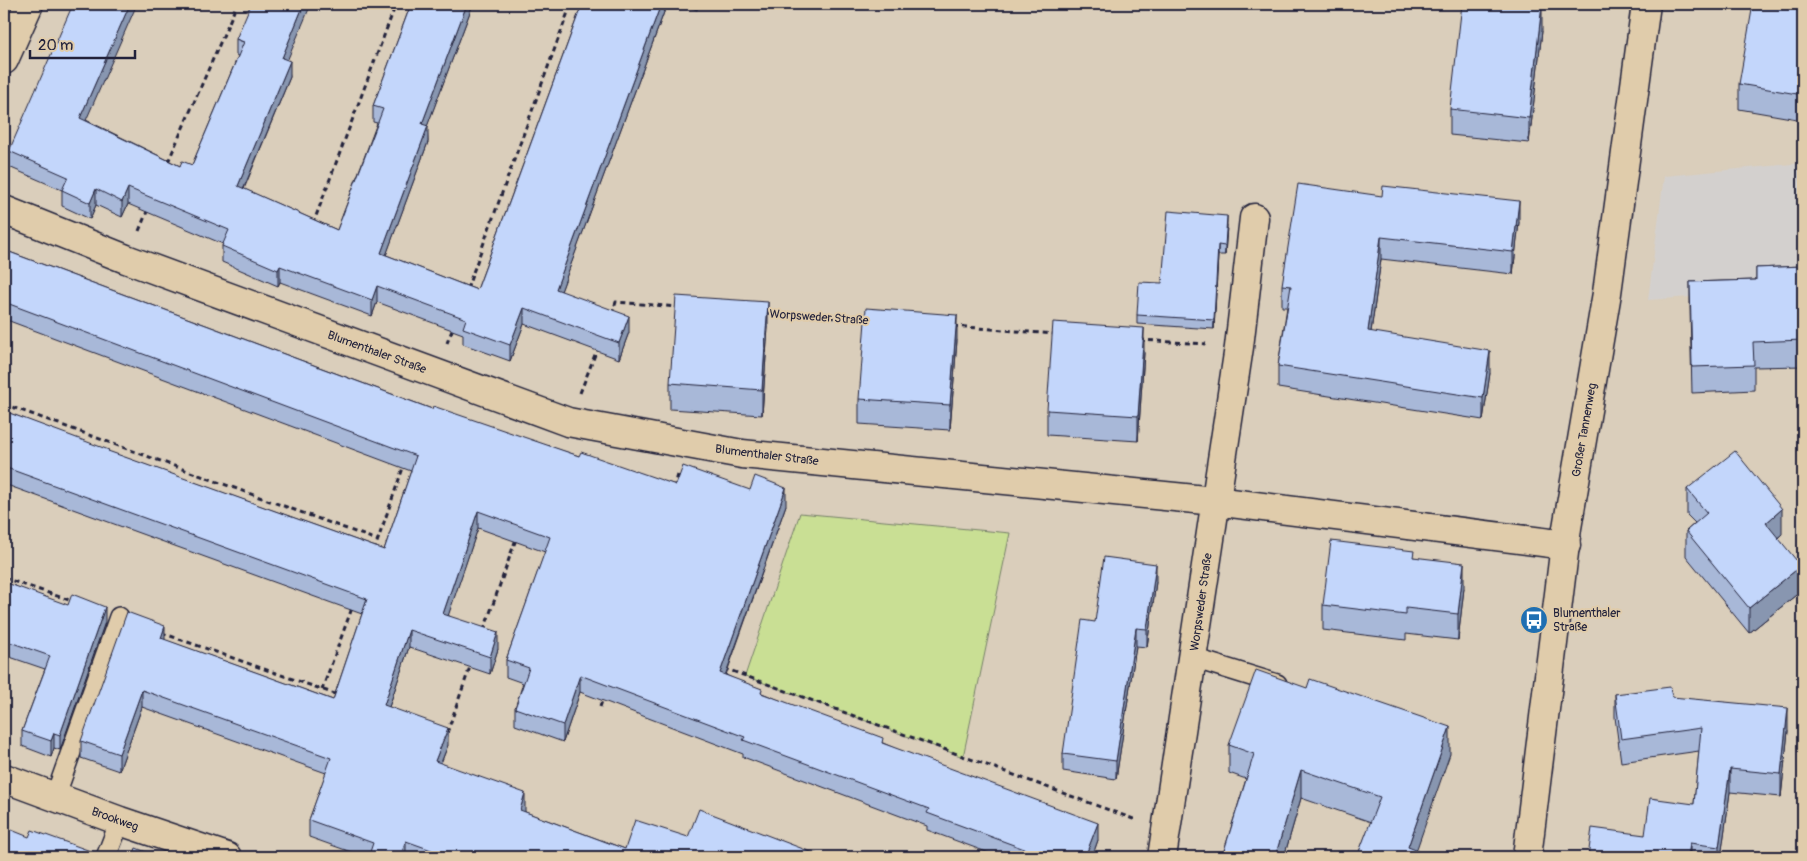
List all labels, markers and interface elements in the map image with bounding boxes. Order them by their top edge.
scale bar [30,28,135,60]
text: 20 m [38,36,73,55]
street label: Worpsweder Straße [769,307,869,328]
street label: Blumenthaler Straße [325,328,428,377]
street label: Großer Tannenweg [1569,382,1600,478]
street label: Blumenthaler Straße [714,442,820,469]
street label: Worpsweder Straße [1187,552,1216,652]
bus stop icon: Blumenthaler Straße [1519,605,1549,635]
place label: Blumenthaler Straße [1553,606,1621,635]
street label: Brookweg [89,804,140,835]

